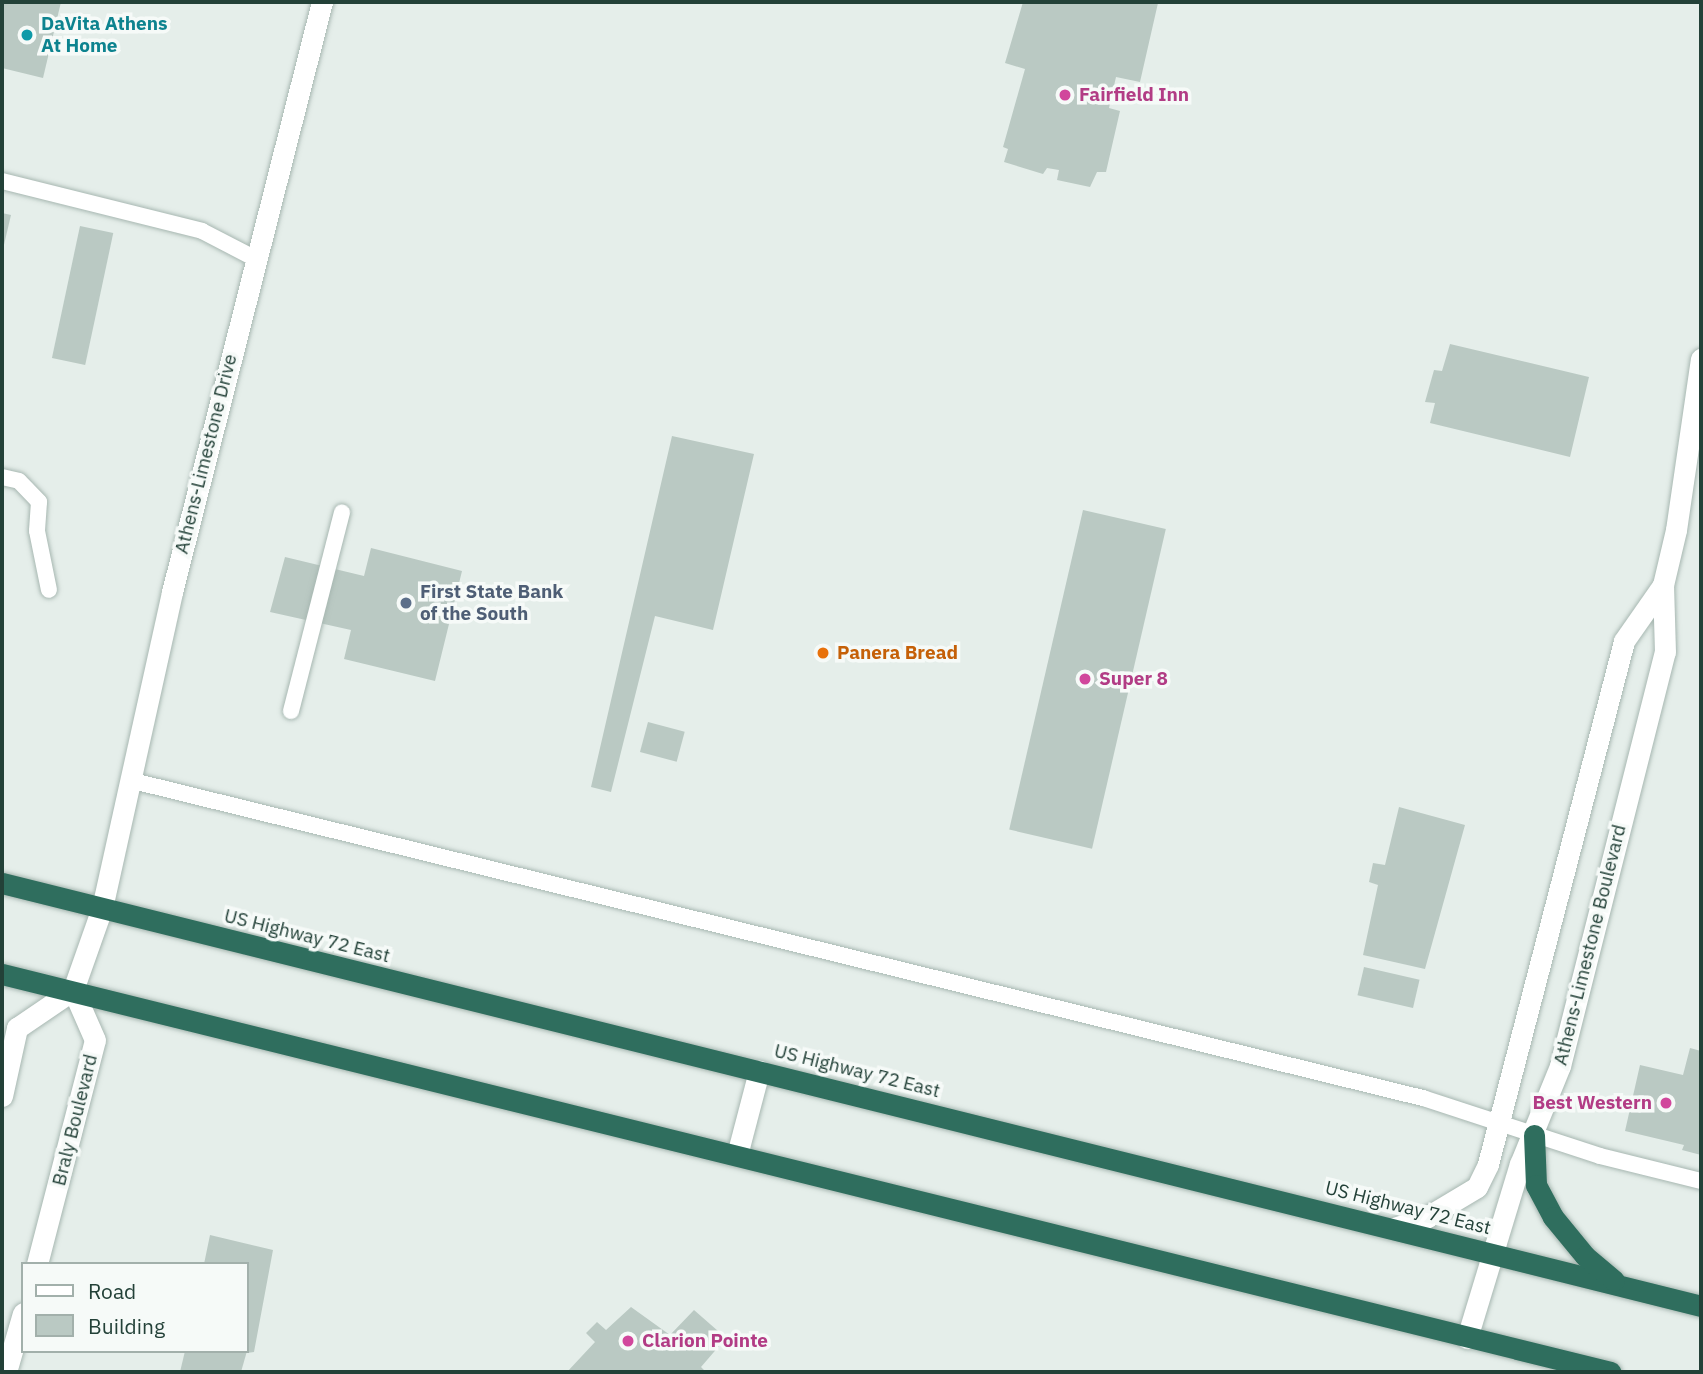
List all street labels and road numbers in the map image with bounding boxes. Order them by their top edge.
street label: Athens-Limestone Drive [170,352,242,556]
street label: Athens-Limestone Boulevard [1549,822,1631,1068]
street label: US Highway 72 East [222,904,392,968]
street label: US Highway 72 East [772,1039,942,1103]
street label: Braly Boulevard [48,1052,102,1188]
street label: US Highway 72 East [1323,1176,1493,1240]

